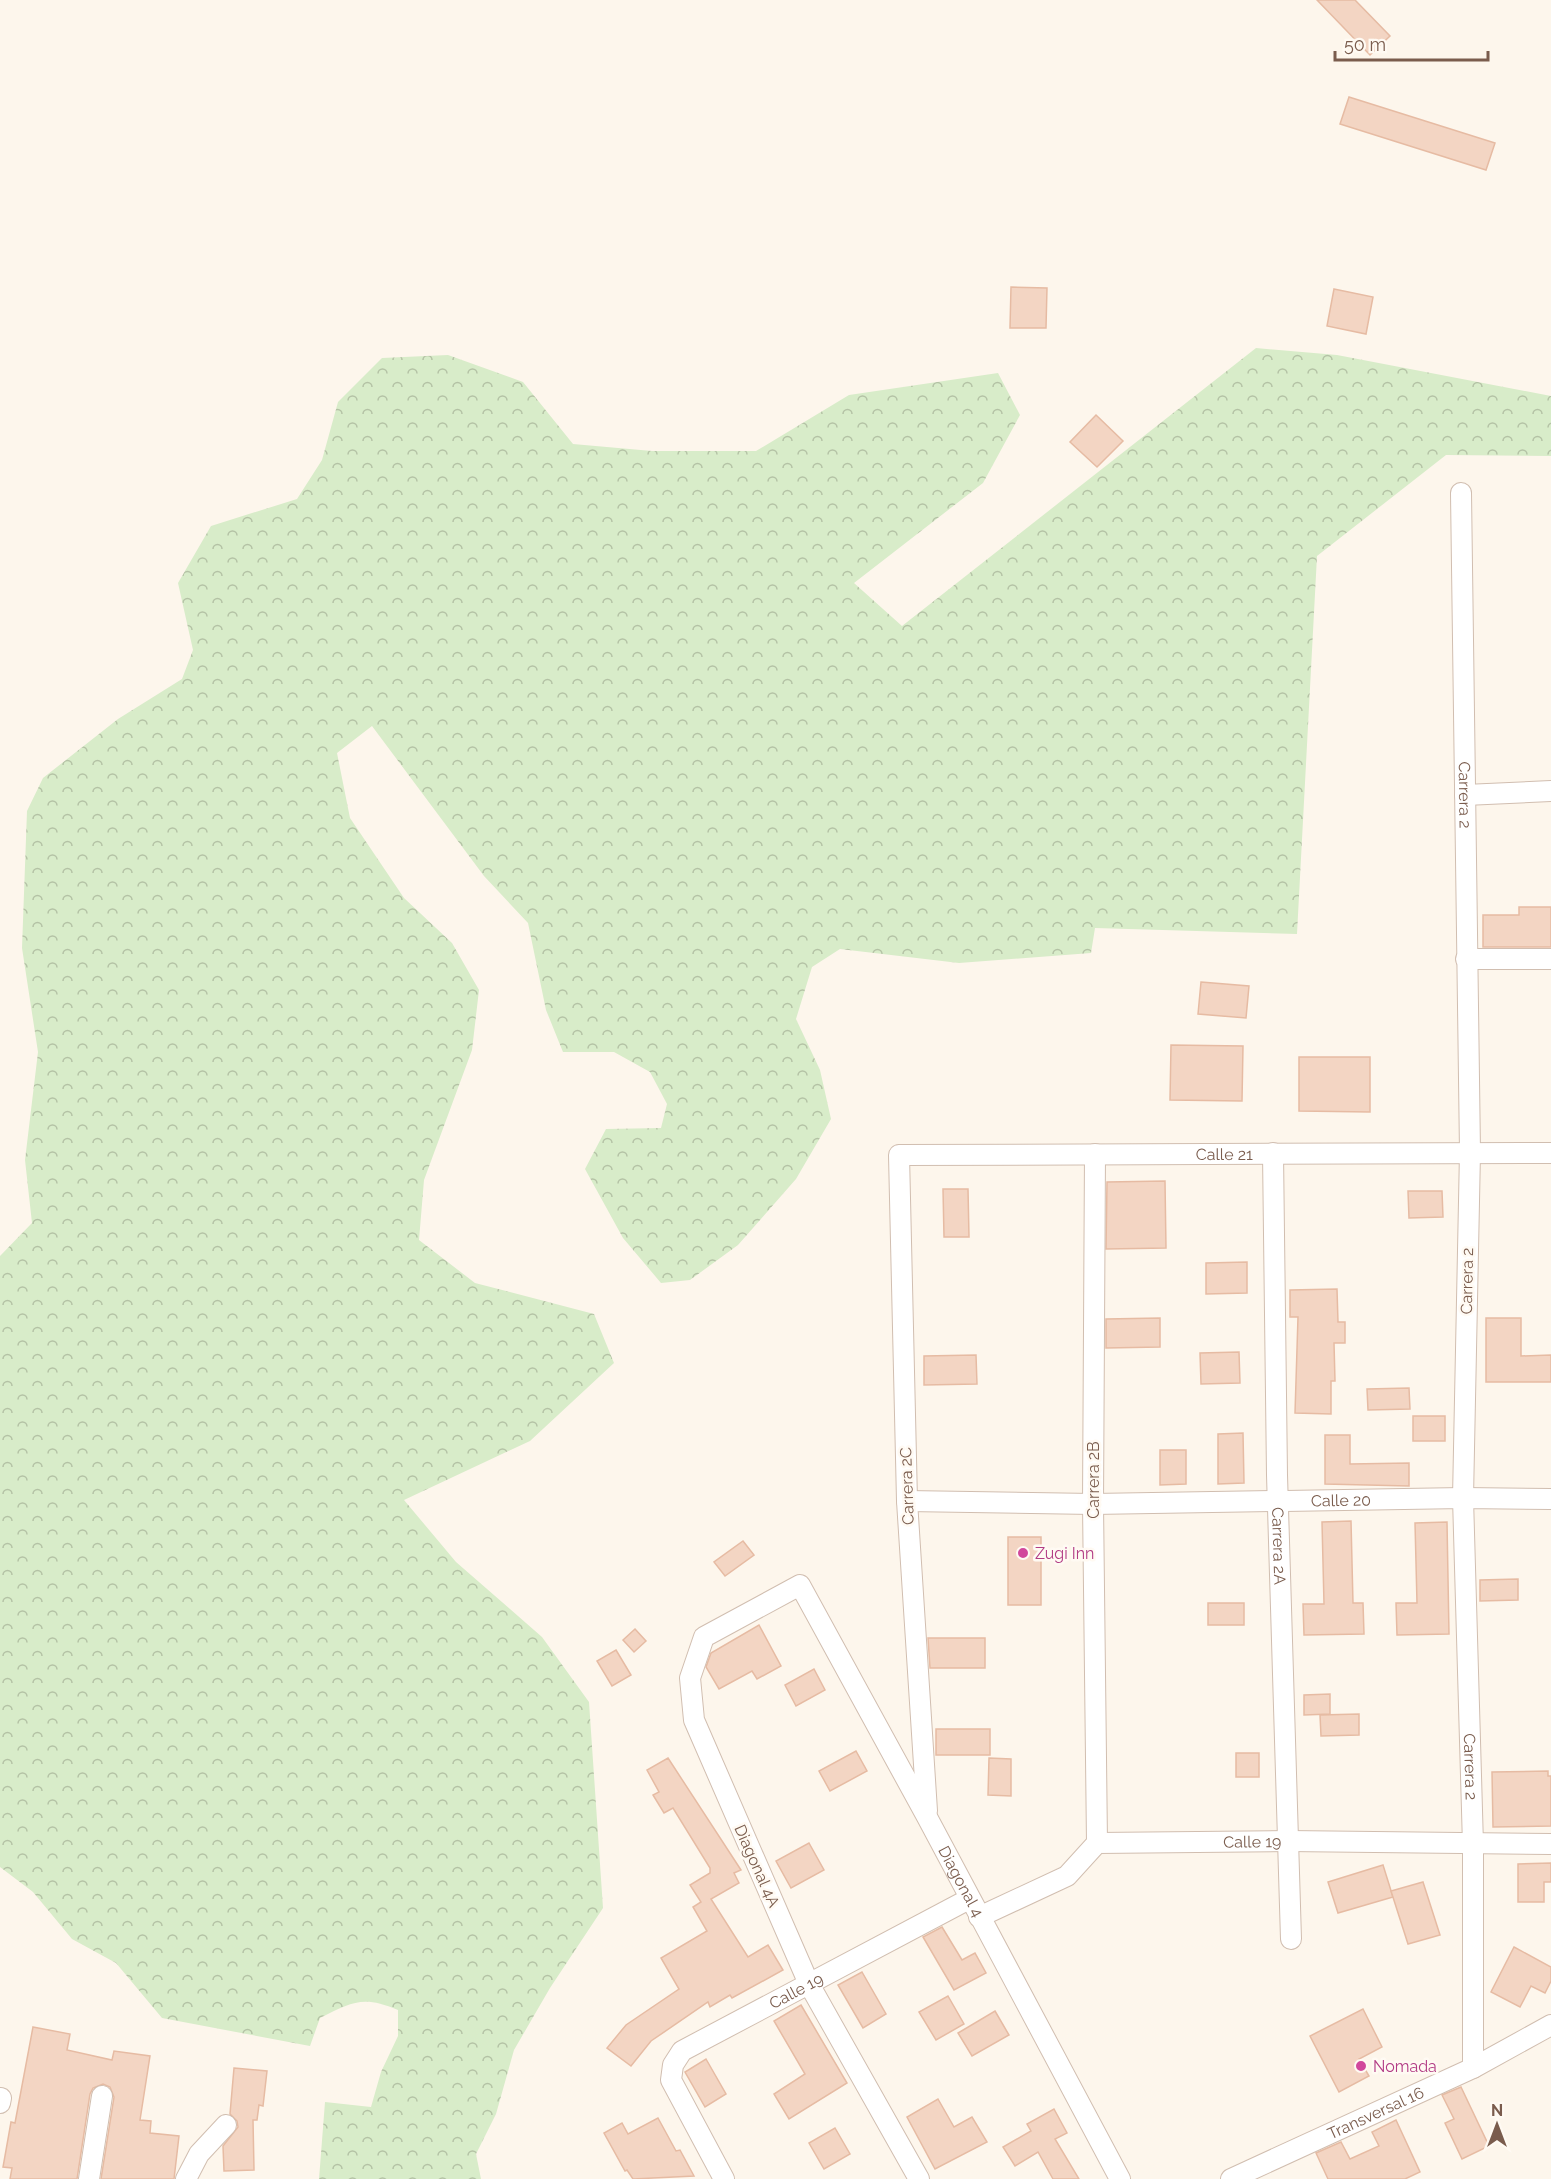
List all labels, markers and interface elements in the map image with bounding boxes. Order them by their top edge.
scale bar [1335,24,1488,62]
text: 50 m [1344,34,1386,55]
street label: Carrera 2 [1455,761,1475,829]
street label: Calle 21 [1196,1144,1253,1164]
street label: Carrera 2 [1457,1247,1477,1315]
street label: Carrera 2B [1084,1441,1103,1519]
street label: Carrera 2C [896,1447,918,1525]
street label: Calle 20 [1311,1490,1371,1510]
street label: Carrera 2A [1268,1507,1290,1585]
place label: Zugi Inn [1035,1544,1094,1563]
marker: Zugi Inn [1016,1546,1030,1560]
street label: Carrera 2 [1460,1733,1481,1800]
street label: Diagonal 4A [730,1822,784,1911]
street label: Calle 19 [1223,1832,1282,1851]
street label: Diagonal 4 [935,1843,988,1920]
street label: Calle 19 [766,1969,826,2013]
place label: Nomada [1373,2057,1437,2076]
marker: Nomada [1354,2059,1368,2073]
street label: Transversal 16 [1324,2082,1427,2143]
north arrow [1467,2095,1527,2155]
text: N [1491,2101,1503,2120]

